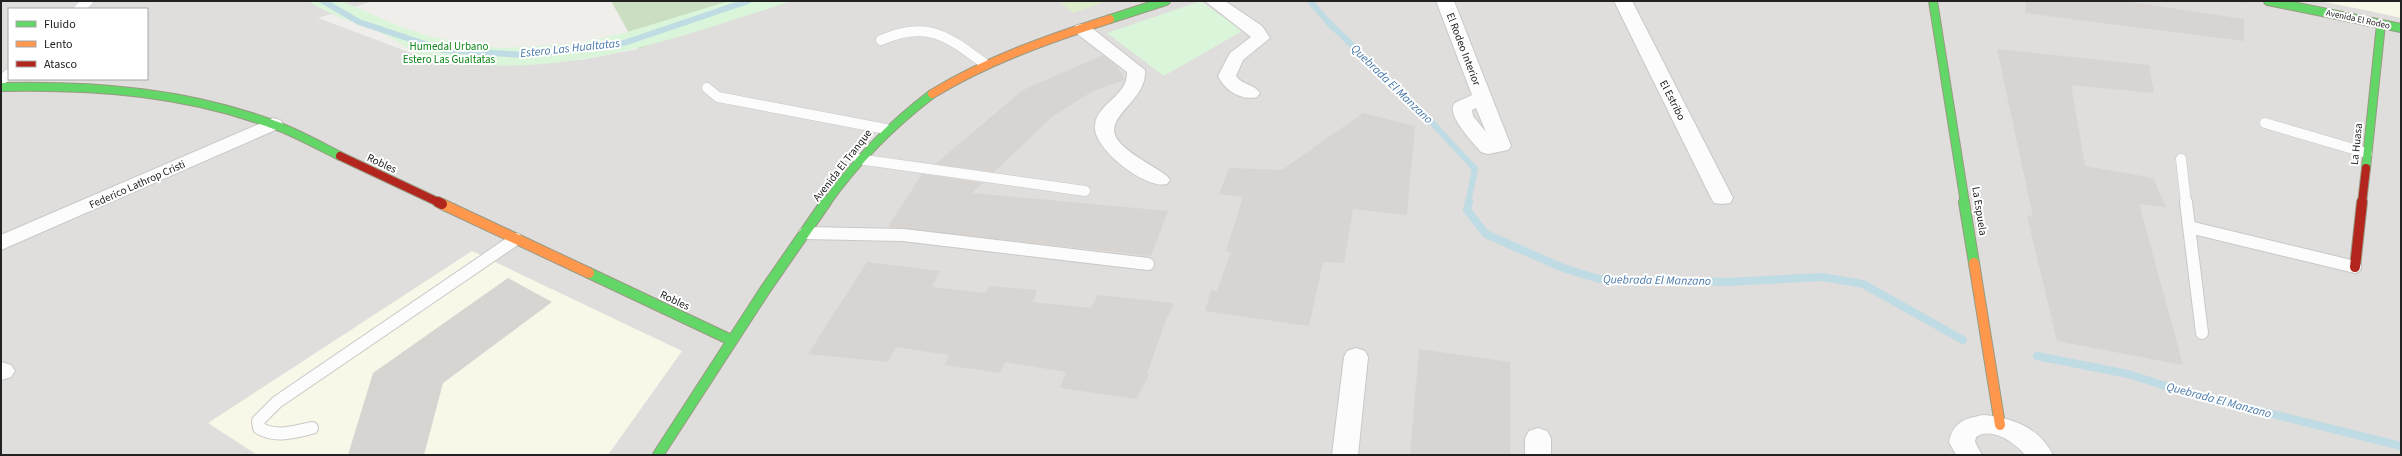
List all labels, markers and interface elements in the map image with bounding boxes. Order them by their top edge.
street label: Avenida El Rodeo [2325,6,2391,33]
legend [8,8,148,80]
street label: El Rodeo Interior [1443,11,1484,88]
text: Fluido [44,16,76,33]
water label: Estero Las Hualtatas [519,35,621,62]
text: Lento [44,36,73,53]
park label: Humedal Urbano Estero Las Gualtatas [403,39,496,67]
water label: Quebrada El Manzano [1347,41,1436,128]
text: Atasco [44,56,77,73]
street label: El Estribo [1656,78,1689,123]
street label: La Huasa [2347,122,2366,166]
street label: Avenida El Tranque [809,126,876,205]
street label: Robles [365,150,399,177]
street label: Federico Lathrop Cristi [87,156,188,212]
street label: La Espuela [1968,186,1991,237]
water label: Quebrada El Manzano [1603,271,1711,290]
street label: Robles [658,287,692,314]
water label: Quebrada El Manzano [2165,378,2273,423]

